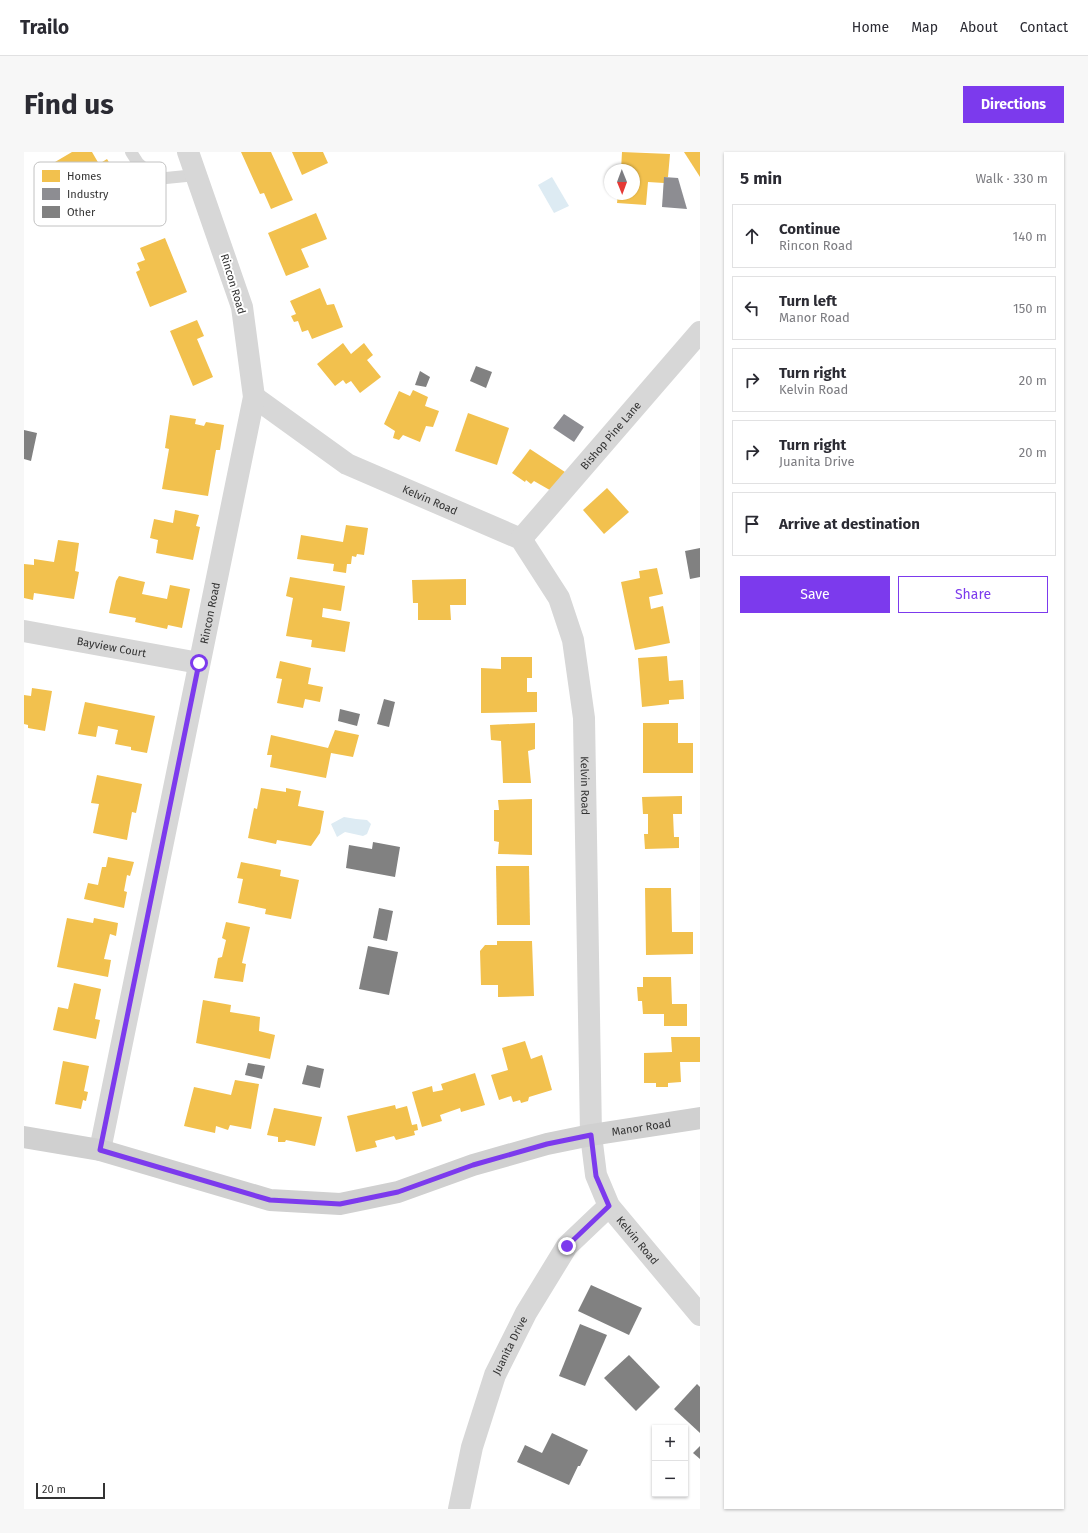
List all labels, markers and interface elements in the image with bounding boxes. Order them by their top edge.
text: Trailo [20,16,69,39]
text: Home [852,19,889,36]
text: Map [911,19,938,36]
text: About [960,19,998,36]
text: Contact [1020,19,1068,36]
button: Directions [963,86,1064,123]
text: Find us [24,88,114,121]
legend [34,162,166,226]
north arrow [604,164,640,200]
text: 5 min [740,168,782,189]
text: Homes [67,170,101,183]
text: Walk · 330 m [975,171,1048,186]
text: Industry [67,188,109,201]
text: Other [67,206,96,219]
text: Continue [779,220,840,238]
icon: ahead [741,225,763,247]
text: 140 m [1013,229,1047,244]
text: Rincon Road [779,238,853,253]
street label: Rincon Road [218,252,248,316]
text: Turn left [779,292,837,310]
icon: left [741,297,763,319]
text: 150 m [1013,301,1047,316]
text: Manor Road [779,310,850,325]
text: Turn right [779,364,846,382]
icon: right [741,369,763,391]
text: 20 m [1019,373,1047,388]
text: Kelvin Road [779,382,848,397]
street label: Bishop Pine Lane [578,399,644,472]
text: Turn right [779,436,846,454]
icon: right [741,441,763,463]
text: 20 m [1019,445,1047,460]
text: Juanita Drive [779,454,855,469]
street label: Kelvin Road [400,482,460,517]
icon: arrive [741,513,763,535]
text: Arrive at destination [779,515,920,533]
button: Save [740,576,890,613]
button: Share [898,576,1048,613]
street label: Rincon Road [197,581,222,645]
street label: Bayview Court [76,634,147,660]
route start [190,654,208,672]
street label: Kelvin Road [578,756,592,815]
street label: Manor Road [611,1116,672,1138]
street label: Kelvin Road [614,1214,661,1267]
route end [558,1237,576,1255]
street label: Juanita Drive [490,1314,530,1377]
map controls [652,1425,688,1497]
button: + [652,1425,688,1461]
button: − [652,1461,688,1497]
scale bar [36,1481,105,1500]
text: 20 m [42,1483,66,1496]

